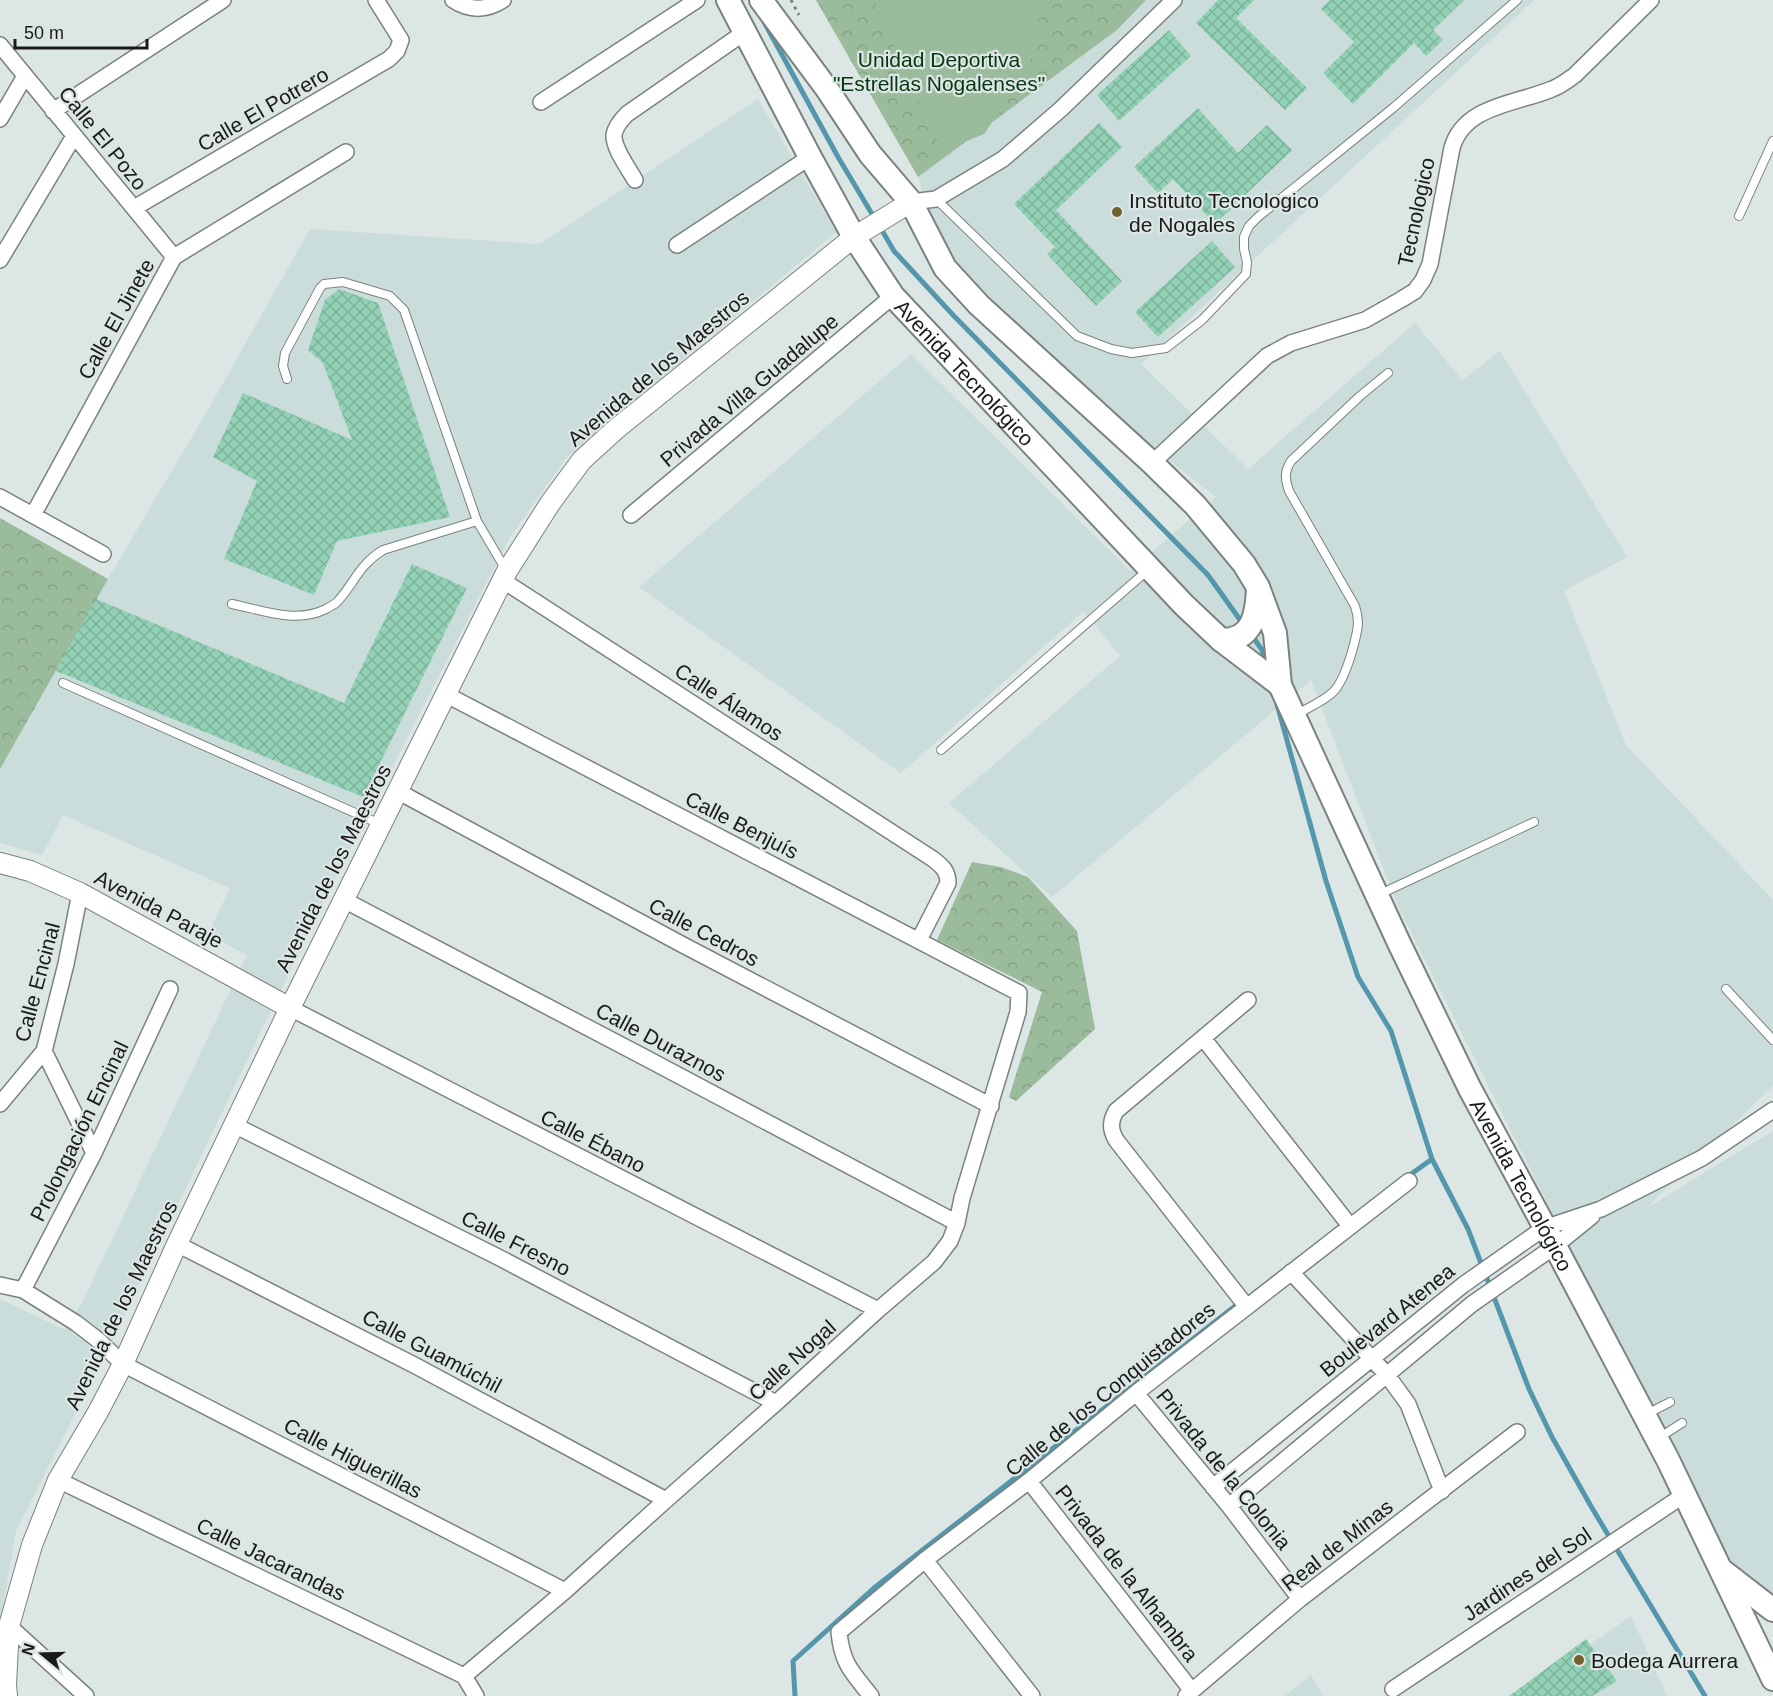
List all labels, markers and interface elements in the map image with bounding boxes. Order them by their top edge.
scale bar [15,12,147,50]
text: 50 m [24,23,64,43]
park label: Unidad Deportiva "Estrellas Nogalenses" [833,48,1045,95]
street label: Calle El Potrero [194,62,332,156]
street label: Calle El Pozo [54,82,152,194]
street label: Tecnologico [1393,155,1439,269]
place label: Instituto Tecnologico de Nogales [1129,189,1319,236]
marker: Instituto Tecnologico de Nogales [1110,205,1124,219]
street label: Calle El Jinete [73,255,159,383]
street label: Avenida de los Maestros [563,285,753,451]
street label: Avenida Tecnológico [891,295,1039,450]
street label: Privada Villa Guadalupe [655,309,843,471]
street label: Calle Álamos [671,659,787,745]
street label: Avenida de los Maestros [271,761,395,975]
street label: Calle Benjuís [682,787,802,863]
street label: Avenida Paraje [91,865,227,953]
street label: Calle Cedros [645,893,763,971]
street label: Calle Encinal [10,920,64,1044]
street label: Calle Duraznos [592,998,730,1086]
street label: Prolongación Encinal [25,1037,133,1225]
street label: Avenida Tecnológico [1466,1095,1577,1275]
street label: Calle Ébano [537,1105,649,1177]
street label: Avenida de los Maestros [60,1197,182,1413]
street label: Calle Fresno [458,1206,574,1280]
street label: Boulevard Atenea [1315,1259,1459,1381]
street label: Calle de los Conquistadores [1001,1297,1219,1481]
street label: Calle Guamúchil [359,1305,505,1397]
street label: Calle Nogal [744,1315,840,1405]
street label: Privada de la Colonia [1152,1384,1296,1554]
street label: Calle Higuerillas [280,1413,426,1503]
street label: Privada de la Alhambra [1051,1480,1203,1666]
street label: Real de Minas [1277,1495,1397,1595]
street label: Calle Jacarandas [193,1513,349,1605]
street label: Jardines del Sol [1459,1523,1595,1625]
north arrow [12,1624,72,1684]
text: N [18,1641,38,1658]
place label: Bodega Aurrera [1591,1649,1738,1672]
marker: Bodega Aurrera [1572,1653,1586,1667]

